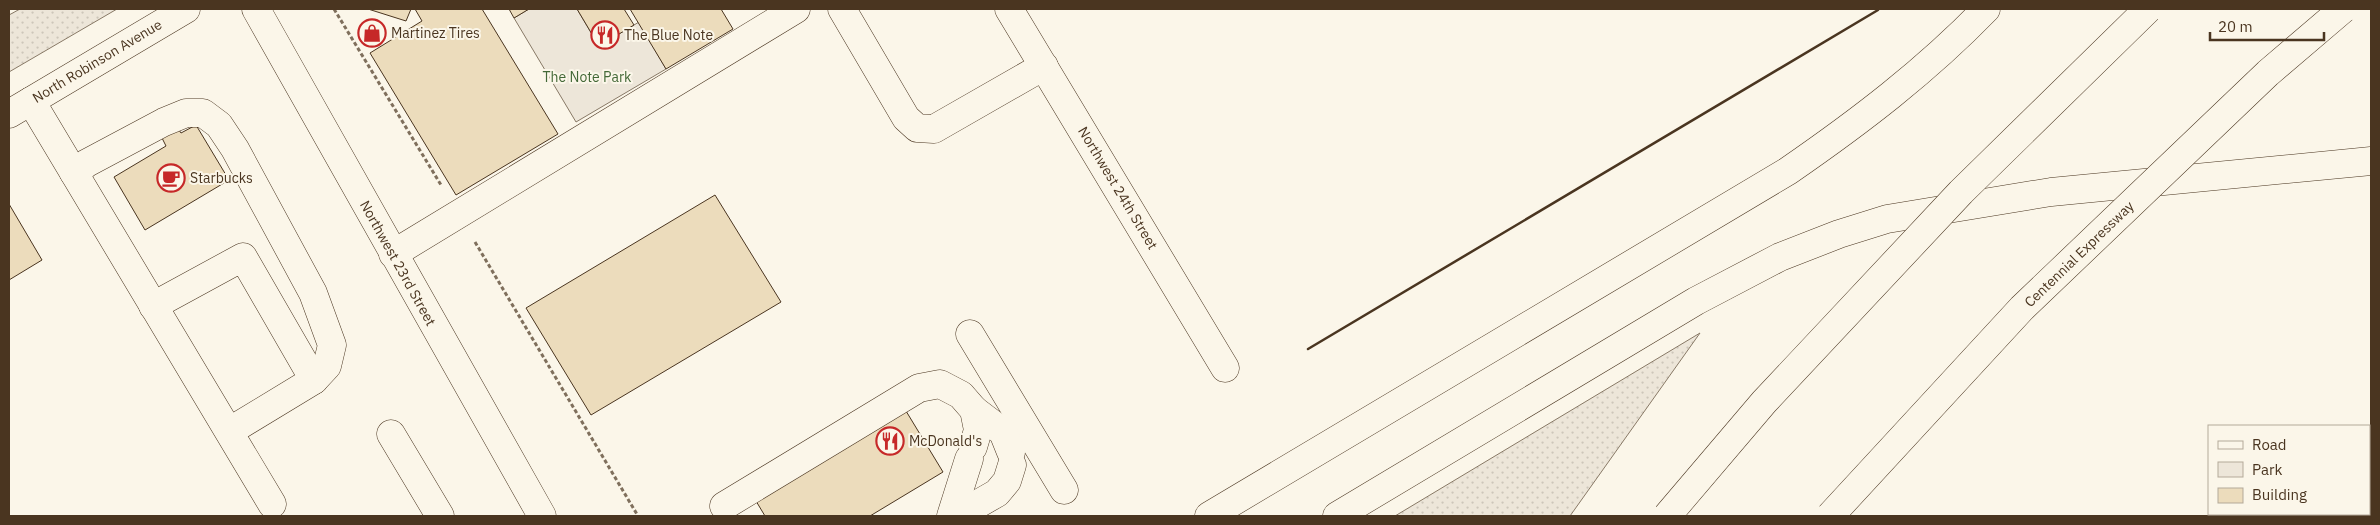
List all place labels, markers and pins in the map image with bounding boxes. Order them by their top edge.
shop icon: Martinez Tires [357,18,387,48]
restaurant icon: The Blue Note [590,20,620,50]
place label: Martinez Tires [391,24,480,42]
place label: The Blue Note [624,26,713,44]
cafe icon: Starbucks [156,163,186,193]
place label: Starbucks [190,169,253,187]
restaurant icon: McDonald's [875,426,905,456]
place label: McDonald's [909,432,982,450]

